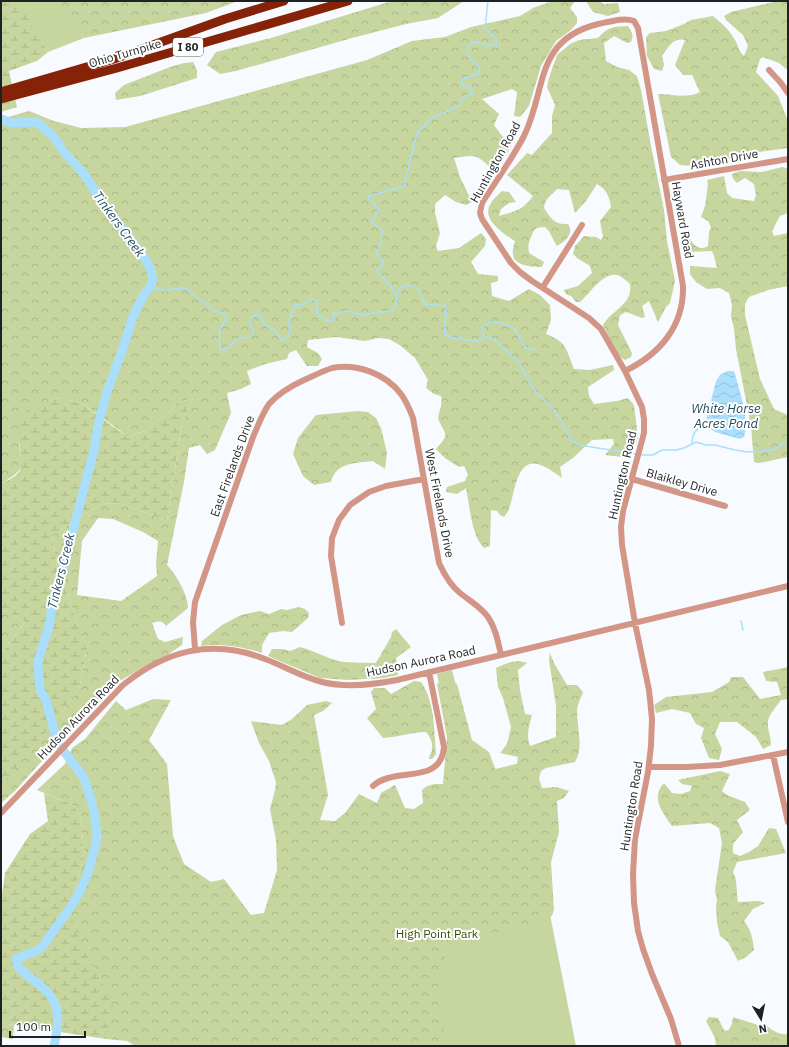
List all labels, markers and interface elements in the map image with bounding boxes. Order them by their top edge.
street label: Ohio Turnpike [87,35,163,71]
road number: I 80 [173,38,203,56]
street label: Huntington Road [466,119,524,205]
street label: Ashton Drive [689,146,760,172]
street label: Hayward Road [669,180,697,260]
water label: Tinkers Creek [89,188,149,261]
water label: White Horse Acres Pond [691,400,761,432]
street label: East Firelands Drive [207,413,257,519]
street label: Huntington Road [605,429,639,521]
street label: West Firelands Drive [422,447,458,559]
street label: Blaikley Drive [645,465,720,499]
water label: Tinkers Creek [43,531,79,611]
street label: Hudson Aurora Road [365,642,477,680]
street label: Hudson Aurora Road [34,672,122,762]
street label: Huntington Road [617,760,645,852]
park label: High Point Park [396,926,479,941]
north arrow [741,999,781,1039]
scale bar [10,1013,85,1039]
text: 100 m [16,1019,51,1034]
text: N [758,1021,768,1036]

